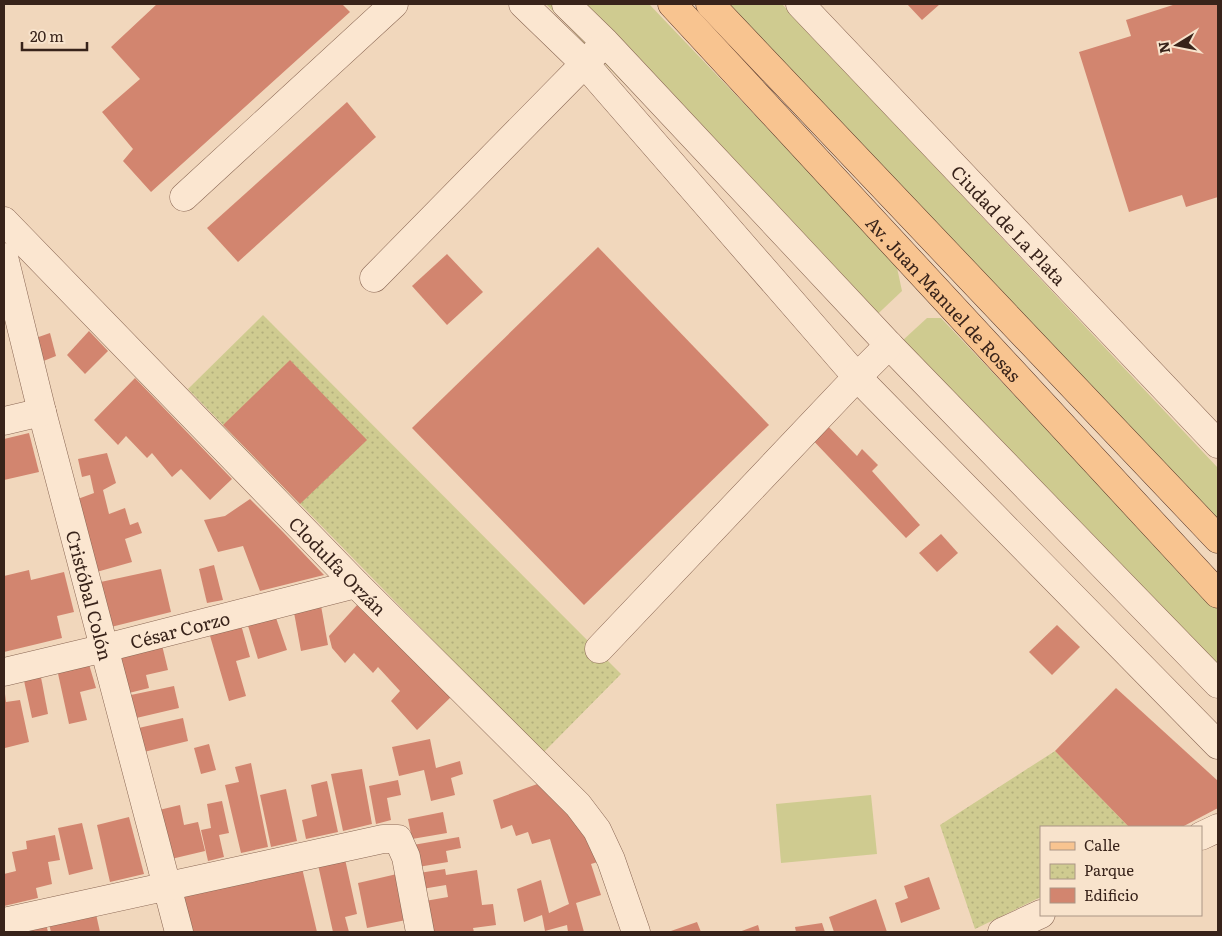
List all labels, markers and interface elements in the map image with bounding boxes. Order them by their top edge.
scale bar [22,20,88,52]
north arrow [1152,20,1202,70]
text: 20 m [30,24,64,47]
text: N [1152,40,1174,55]
street label: Ciudad de La Plata [946,158,1073,291]
street label: Av. Juan Manuel de Rosas [861,209,1028,387]
street label: Clodulfa Orzán [283,510,393,621]
street label: Cristóbal Colón [60,527,120,663]
street label: César Corzo [127,603,233,655]
legend [1040,826,1202,916]
text: Calle [1084,833,1120,856]
text: Parque [1084,858,1134,881]
text: Edificio [1084,883,1139,906]

